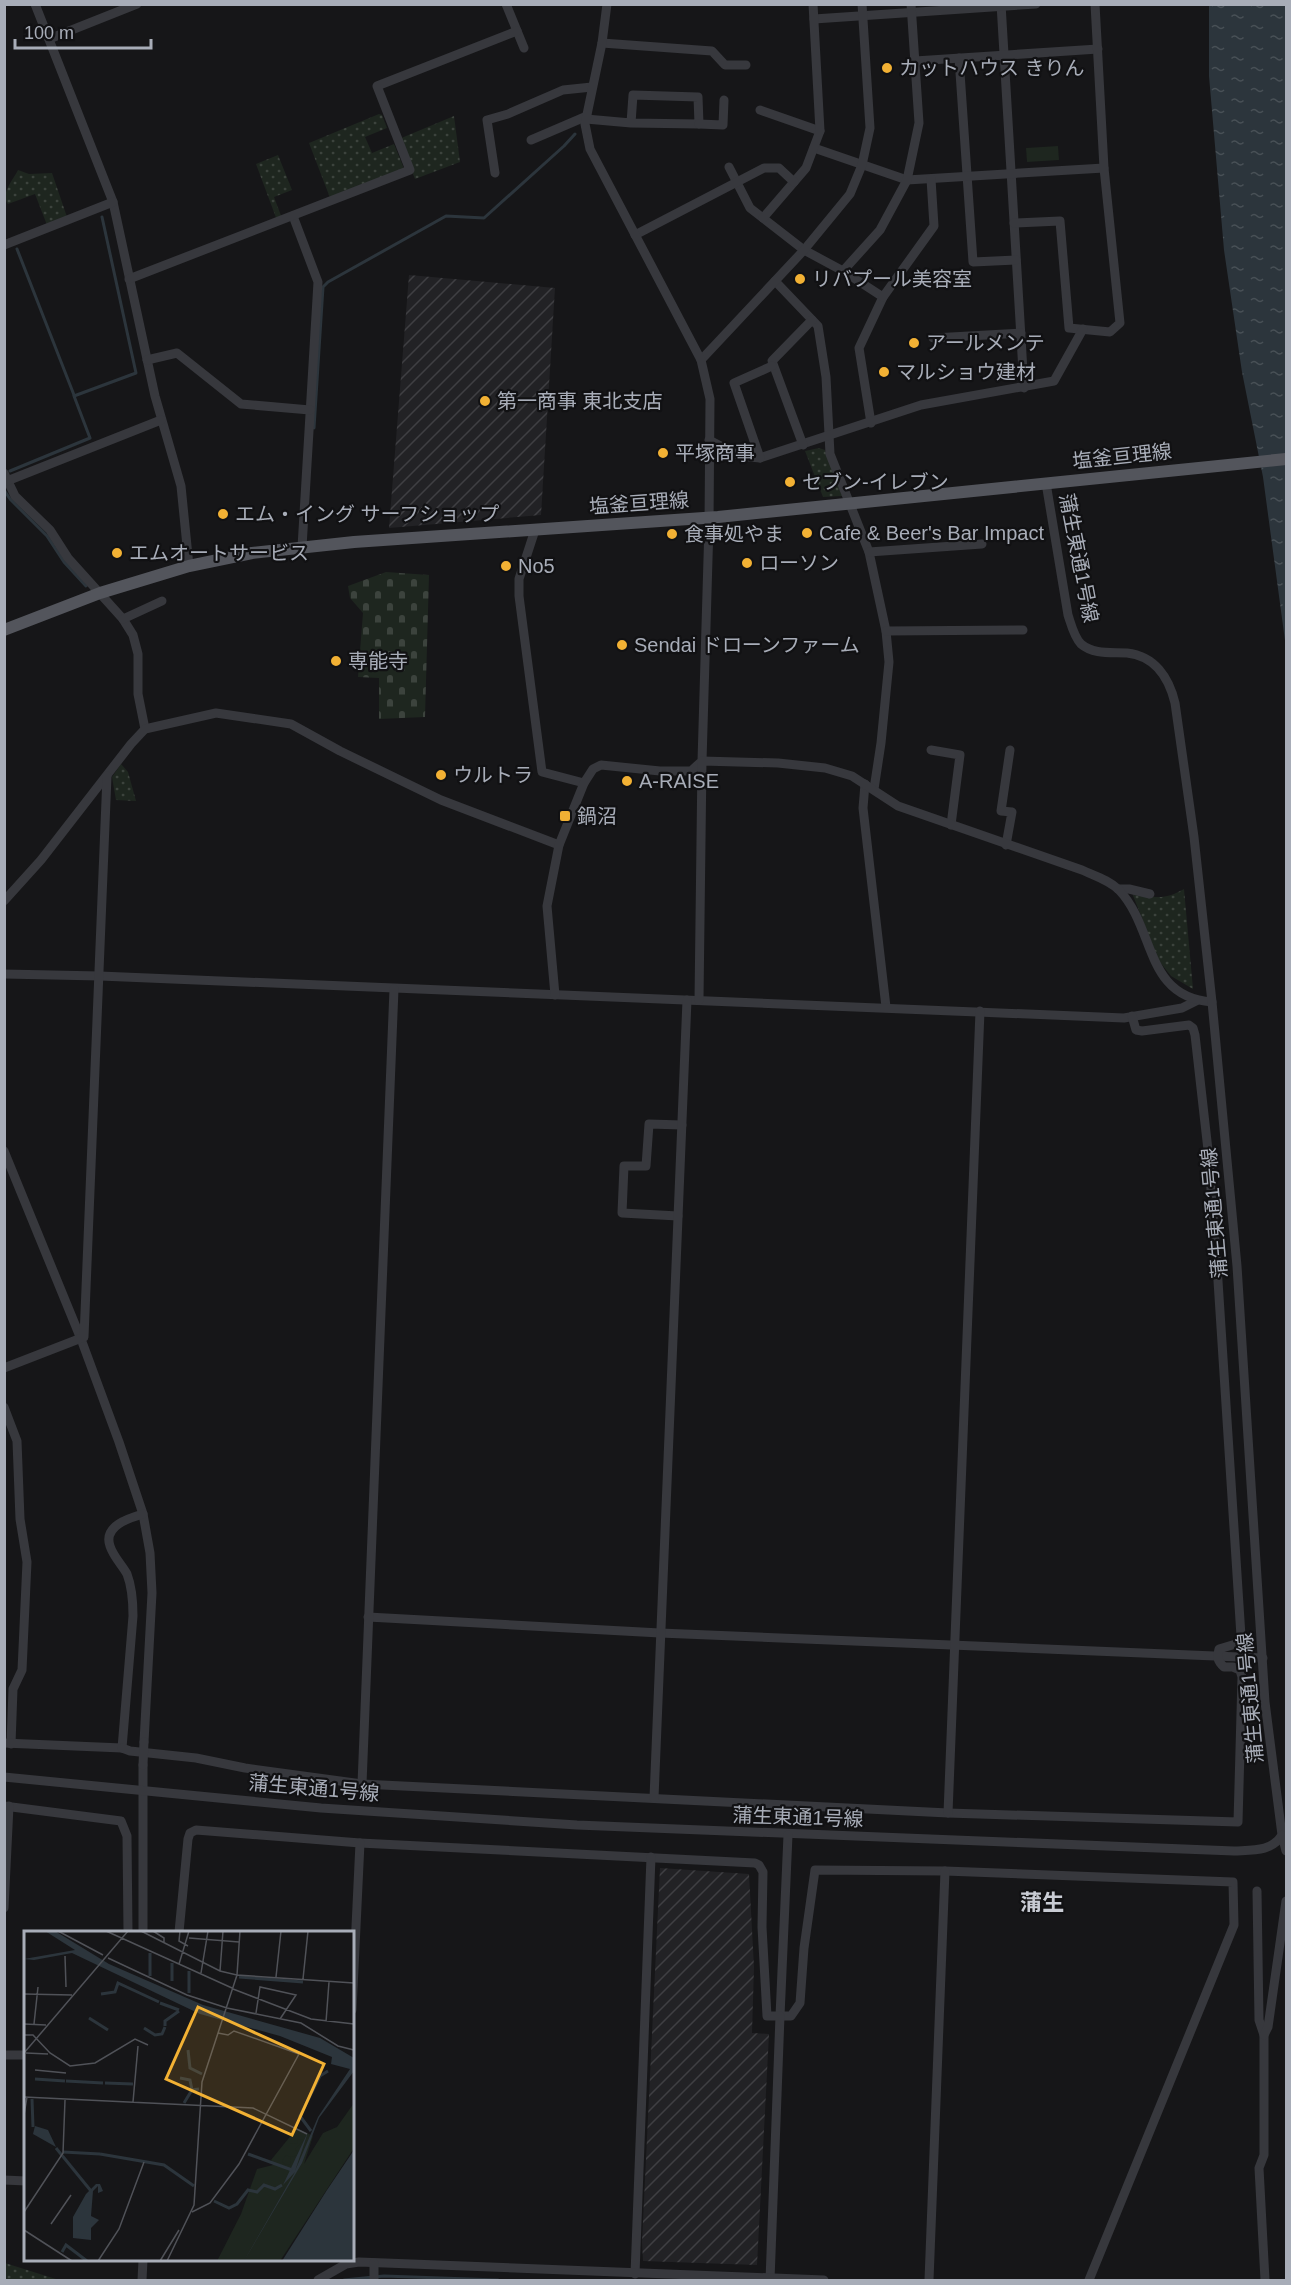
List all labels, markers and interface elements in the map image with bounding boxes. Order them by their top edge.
scale bar [15,12,152,50]
text: 100 m [24,23,74,43]
place label: カットハウス きりん [899,57,1085,79]
marker: カットハウス きりん [880,61,894,75]
place label: リバプール美容室 [812,268,972,290]
marker: リバプール美容室 [793,272,807,286]
place label: アールメンテ [926,332,1045,354]
marker: アールメンテ [907,336,921,350]
place label: マルショウ建材 [896,361,1036,383]
marker: マルショウ建材 [877,365,891,379]
place label: 第一商事 東北支店 [497,390,663,412]
marker: 第一商事 東北支店 [478,394,492,408]
street label: 塩釜亘理線 [1071,440,1173,472]
place label: 平塚商事 [675,442,755,464]
marker: 平塚商事 [656,446,670,460]
place label: セブン-イレブン [802,471,949,493]
marker: セブン-イレブン [783,475,797,489]
street label: 塩釜亘理線 [588,489,690,517]
street label: 蒲生東通1号線 [1056,492,1102,624]
place label: エム・イング サーフショップ [235,503,499,525]
marker: エム・イング サーフショップ [216,507,230,521]
place label: Cafe & Beer's Bar Impact [819,522,1044,544]
place label: 食事処やま [684,523,784,545]
marker: Cafe & Beer's Bar Impact [800,526,814,540]
marker: 食事処やま [665,527,679,541]
place label: エムオートサービス [129,542,309,564]
marker: エムオートサービス [110,546,124,560]
place label: ローソン [759,552,839,574]
place label: No5 [518,555,555,577]
marker: ローソン [740,556,754,570]
marker: No5 [499,559,513,573]
place label: Sendai ドローンファーム [634,634,860,656]
marker: Sendai ドローンファーム [615,638,629,652]
place label: 専能寺 [348,650,408,672]
marker: 専能寺 [329,654,343,668]
place label: ウルトラ [453,764,533,786]
marker: ウルトラ [434,768,448,782]
place label: A-RAISE [639,770,719,792]
marker: A-RAISE [620,774,634,788]
place label: 鍋沼 [577,805,617,827]
marker: 鍋沼 [558,809,572,823]
street label: 蒲生東通1号線 [1197,1147,1231,1279]
street label: 蒲生東通1号線 [1233,1632,1267,1764]
street label: 蒲生東通1号線 [248,1771,380,1805]
street label: 蒲生東通1号線 [732,1804,864,1830]
district label: 蒲生 [1020,1890,1064,1915]
inset map [24,1931,354,2261]

